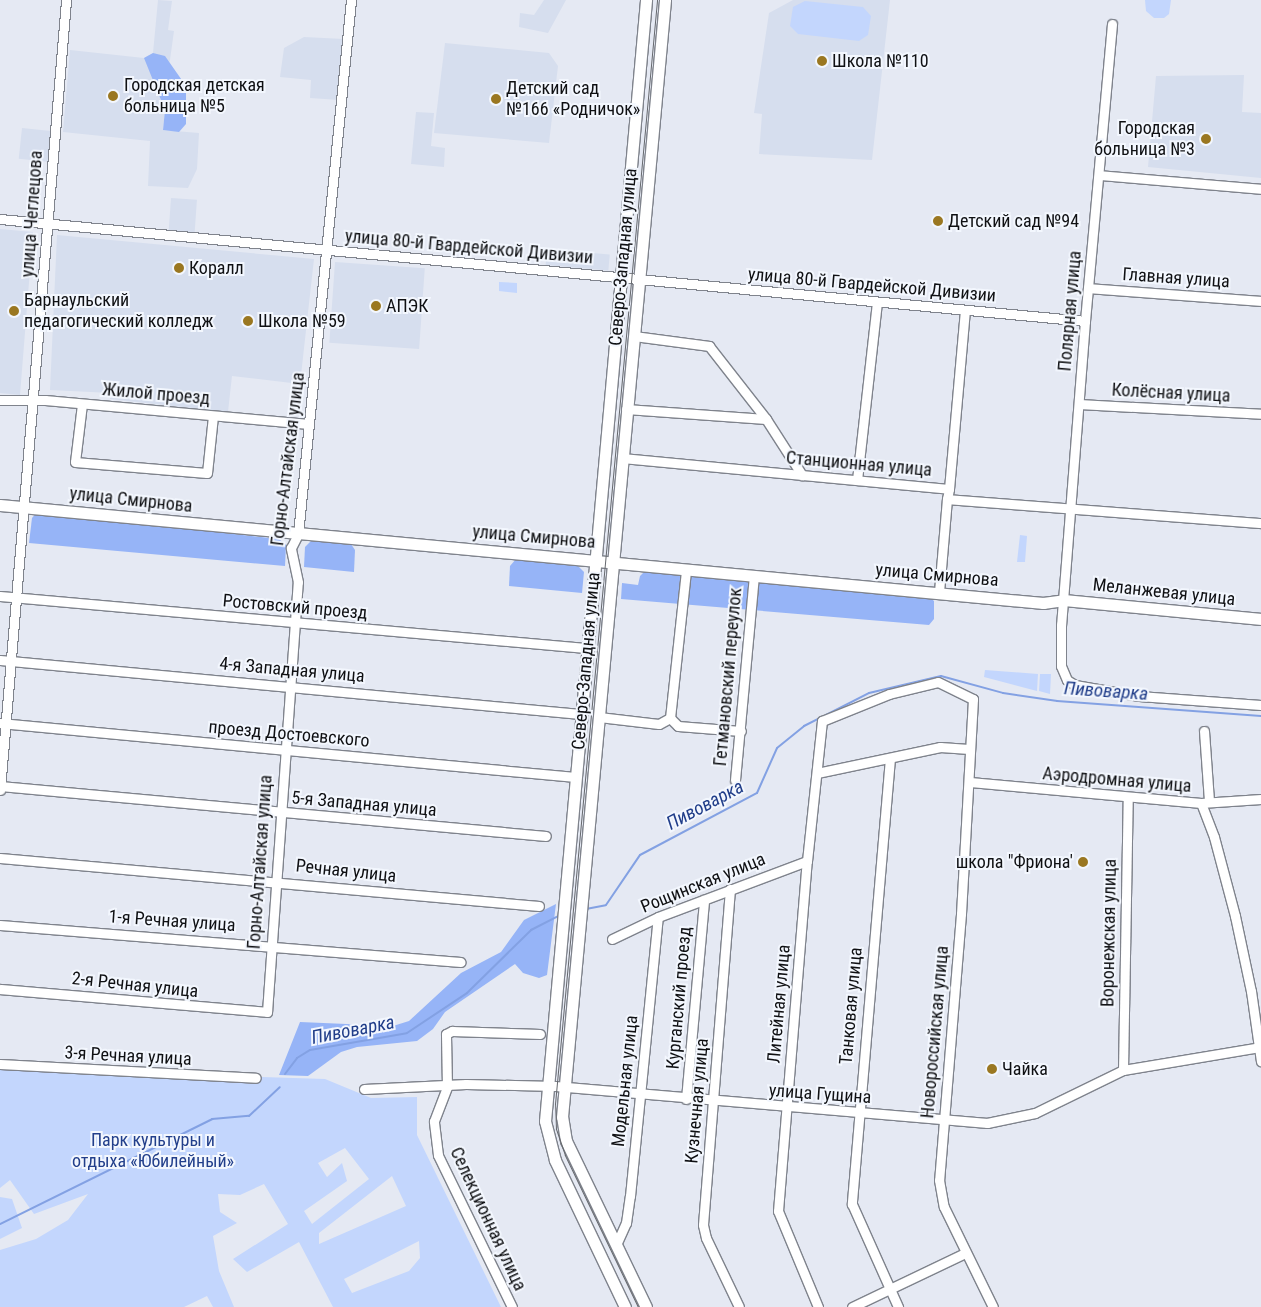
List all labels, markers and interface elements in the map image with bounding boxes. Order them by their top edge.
place label: Школа №110 [832,50,929,72]
marker: Школа №110 [816,55,828,67]
place label: Городская детская больница №5 [124,75,265,118]
place label: Детский сад №166 «Родничок» [506,78,640,120]
marker: Городская детская больница №5 [106,89,120,103]
marker: Детский сад №166 «Родничок» [490,93,502,105]
place label: Городская больница №3 [1094,118,1195,160]
marker: Городская больница №3 [1199,132,1213,146]
street label: улица Чеглецова [17,150,47,278]
street label: Северо-Западная улица [604,167,642,347]
place label: Детский сад №94 [948,210,1079,232]
marker: Детский сад №94 [932,215,944,227]
street label: улица 80-й Гвардейской Дивизии [344,225,594,269]
street label: Полярная улица [1054,250,1086,372]
place label: Коралл [189,257,244,279]
marker: Коралл [173,262,185,274]
street label: улица 80-й Гвардейской Дивизии [747,263,997,307]
street label: Главная улица [1122,263,1230,293]
place label: Барнаульский педагогический колледж [24,290,214,332]
place label: АПЭК [386,295,428,317]
marker: АПЭК [370,300,382,312]
marker: Барнаульский педагогический колледж [8,305,20,317]
place label: Школа №59 [258,310,346,332]
marker: Школа №59 [242,315,254,327]
street label: Горно-Алтайская улица [267,371,309,547]
street label: Жилой проезд [101,379,211,409]
street label: Колёсная улица [1111,379,1231,407]
street label: Станционная улица [785,447,933,481]
street label: улица Смирнова [68,483,194,517]
street label: улица Смирнова [472,521,596,553]
street label: улица Смирнова [875,559,999,591]
street label: Северо-Западная улица [567,571,605,751]
street label: Меланжевая улица [1092,574,1236,610]
street label: Гетмановский переулок [709,587,747,767]
street label: Ростовский проезд [222,590,368,624]
street label: 4-я Западная улица [218,653,366,687]
water label: Пивоварка [1063,677,1149,705]
street label: проезд Достоевского [207,716,371,752]
street label: Аэродромная улица [1042,763,1192,797]
street label: Горно-Алтайская улица [243,774,277,950]
water label: Пивоварка [662,775,748,835]
street label: 5-я Западная улица [290,787,438,821]
street label: Рощинская улица [638,848,768,918]
place label: школа "Фриона' [956,851,1073,873]
street label: Речная улица [295,855,397,887]
marker: школа "Фриона' [1077,856,1089,868]
street label: Воронежская улица [1097,859,1121,1007]
street label: 1-я Речная улица [108,906,236,936]
street label: Курганский проезд [662,926,696,1070]
street label: Литейная улица [763,944,795,1064]
street label: Новороссийская улица [917,945,953,1119]
street label: Танковая улица [835,946,867,1066]
street label: 2-я Речная улица [71,968,199,1002]
water label: Пивоварка [309,1011,397,1049]
street label: Модельная улица [607,1014,643,1148]
street label: Кузнечная улица [681,1037,713,1165]
street label: 3-я Речная улица [64,1042,192,1070]
place label: Чайка [1002,1058,1048,1080]
marker: Чайка [986,1063,998,1075]
street label: улица Гущина [768,1080,872,1108]
park label: Парк культуры и отдыха «Юбилейный» [72,1130,234,1172]
street label: Селекционная улица [445,1144,531,1294]

